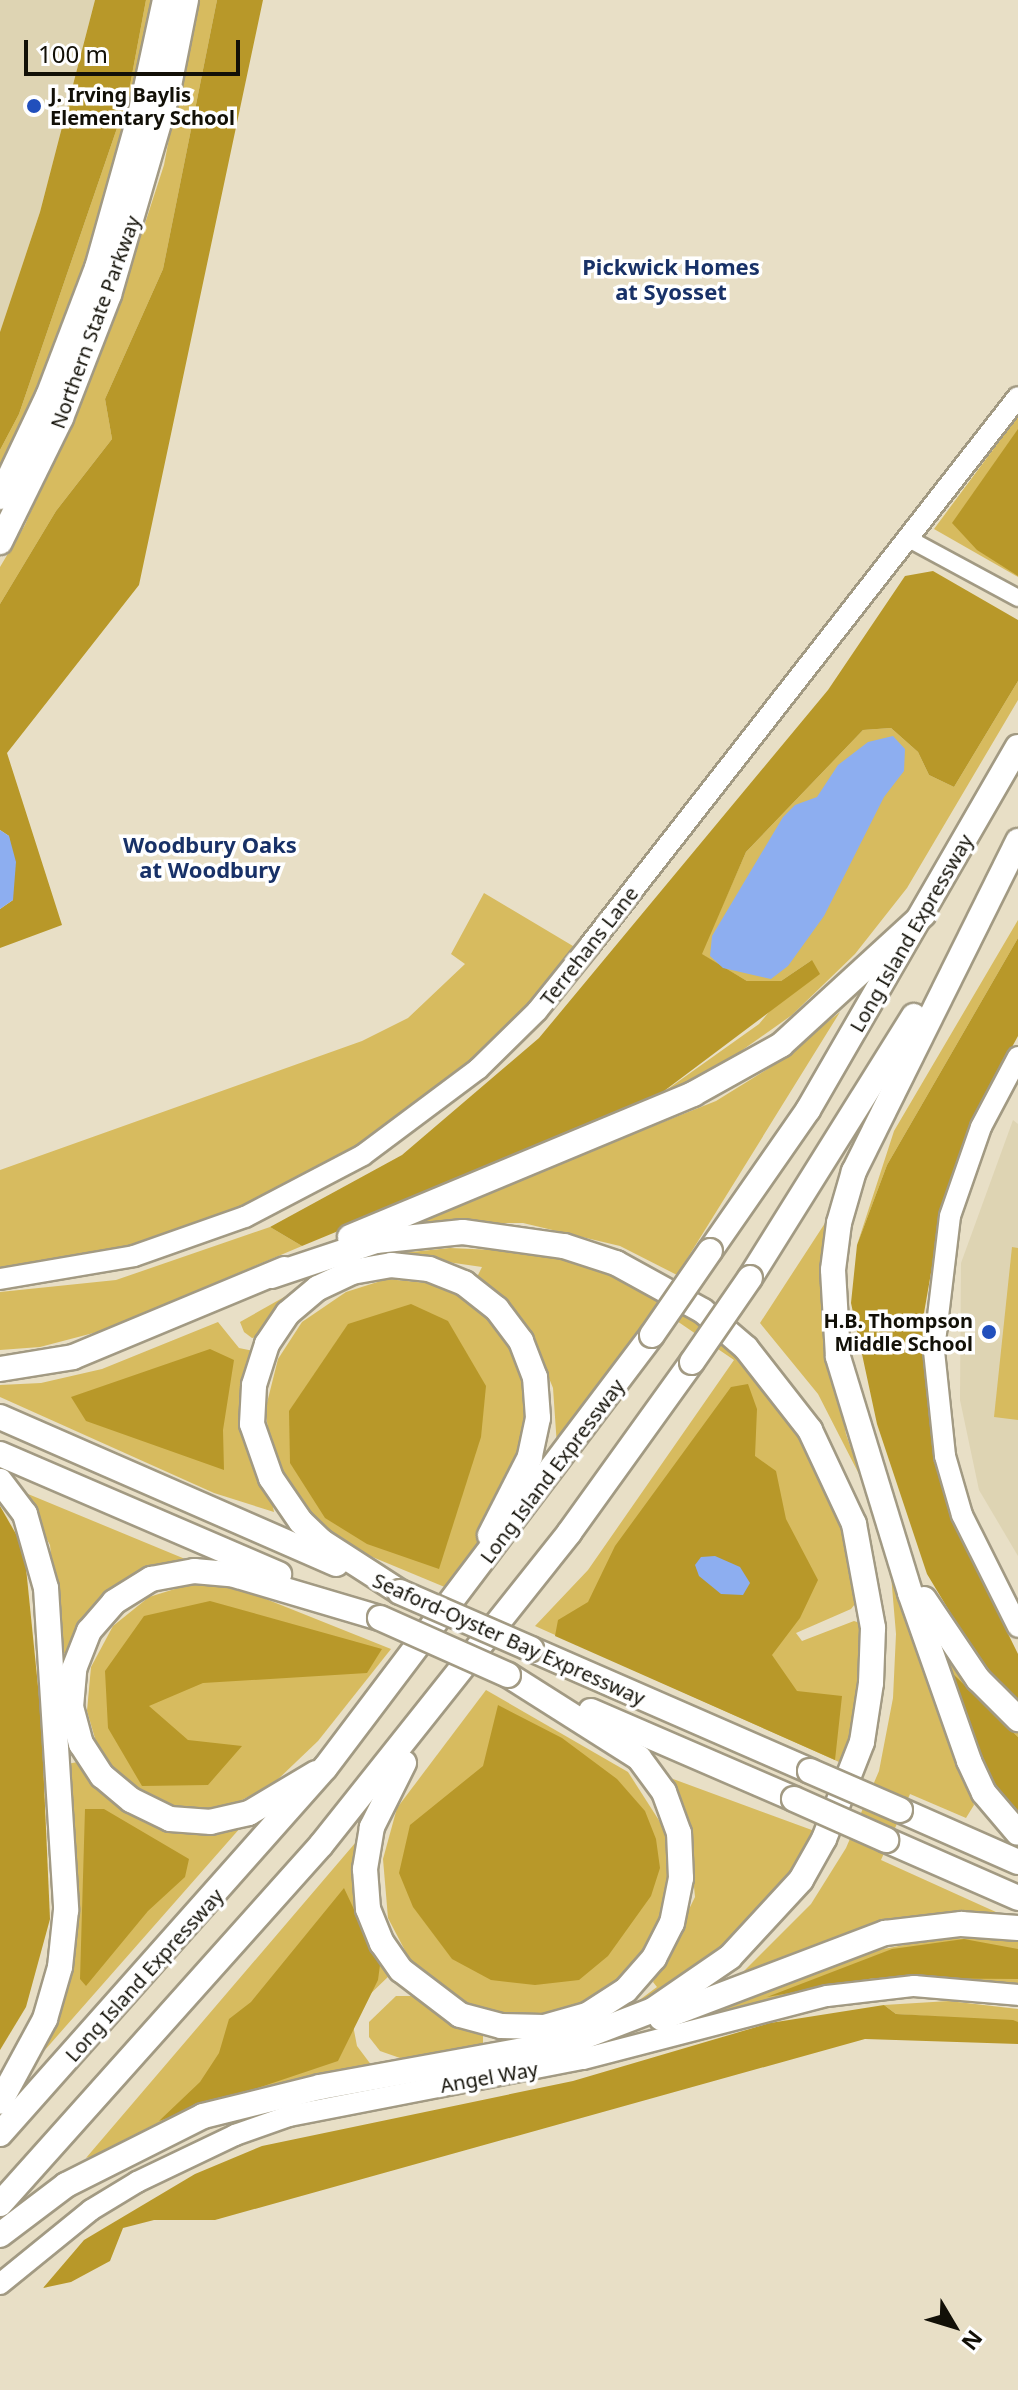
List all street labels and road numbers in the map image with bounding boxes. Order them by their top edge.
street label: Northern State Parkway [45,212,145,432]
street label: Long Island Expressway [844,830,978,1036]
street label: Terrehans Lane [535,882,643,1010]
street label: Long Island Expressway [475,1374,629,1568]
street label: Seaford-Oyster Bay Expressway [369,1568,649,1710]
street label: Long Island Expressway [60,1884,228,2066]
street label: Angel Way [438,2057,540,2097]

